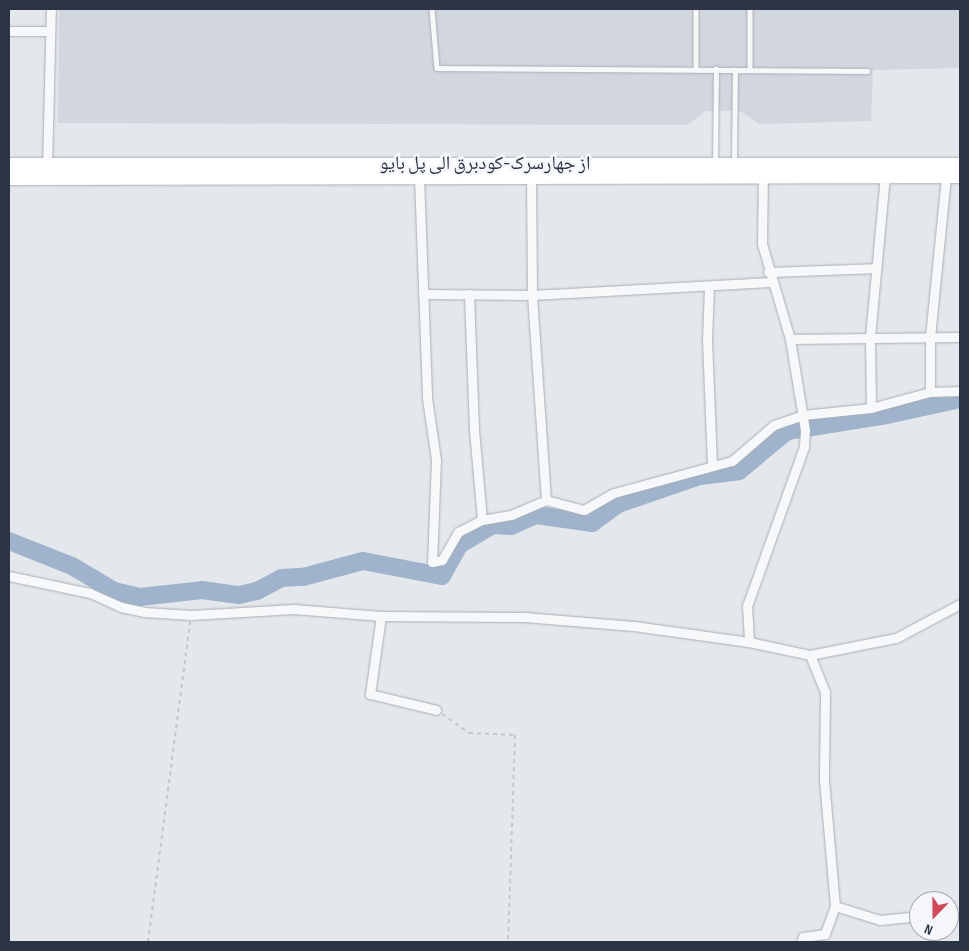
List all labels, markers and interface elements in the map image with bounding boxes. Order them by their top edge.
street label: از جهارسرک-کودبرق الی پل بایو [380,153,590,175]
north arrow [909,891,959,941]
text: N [922,920,935,939]

